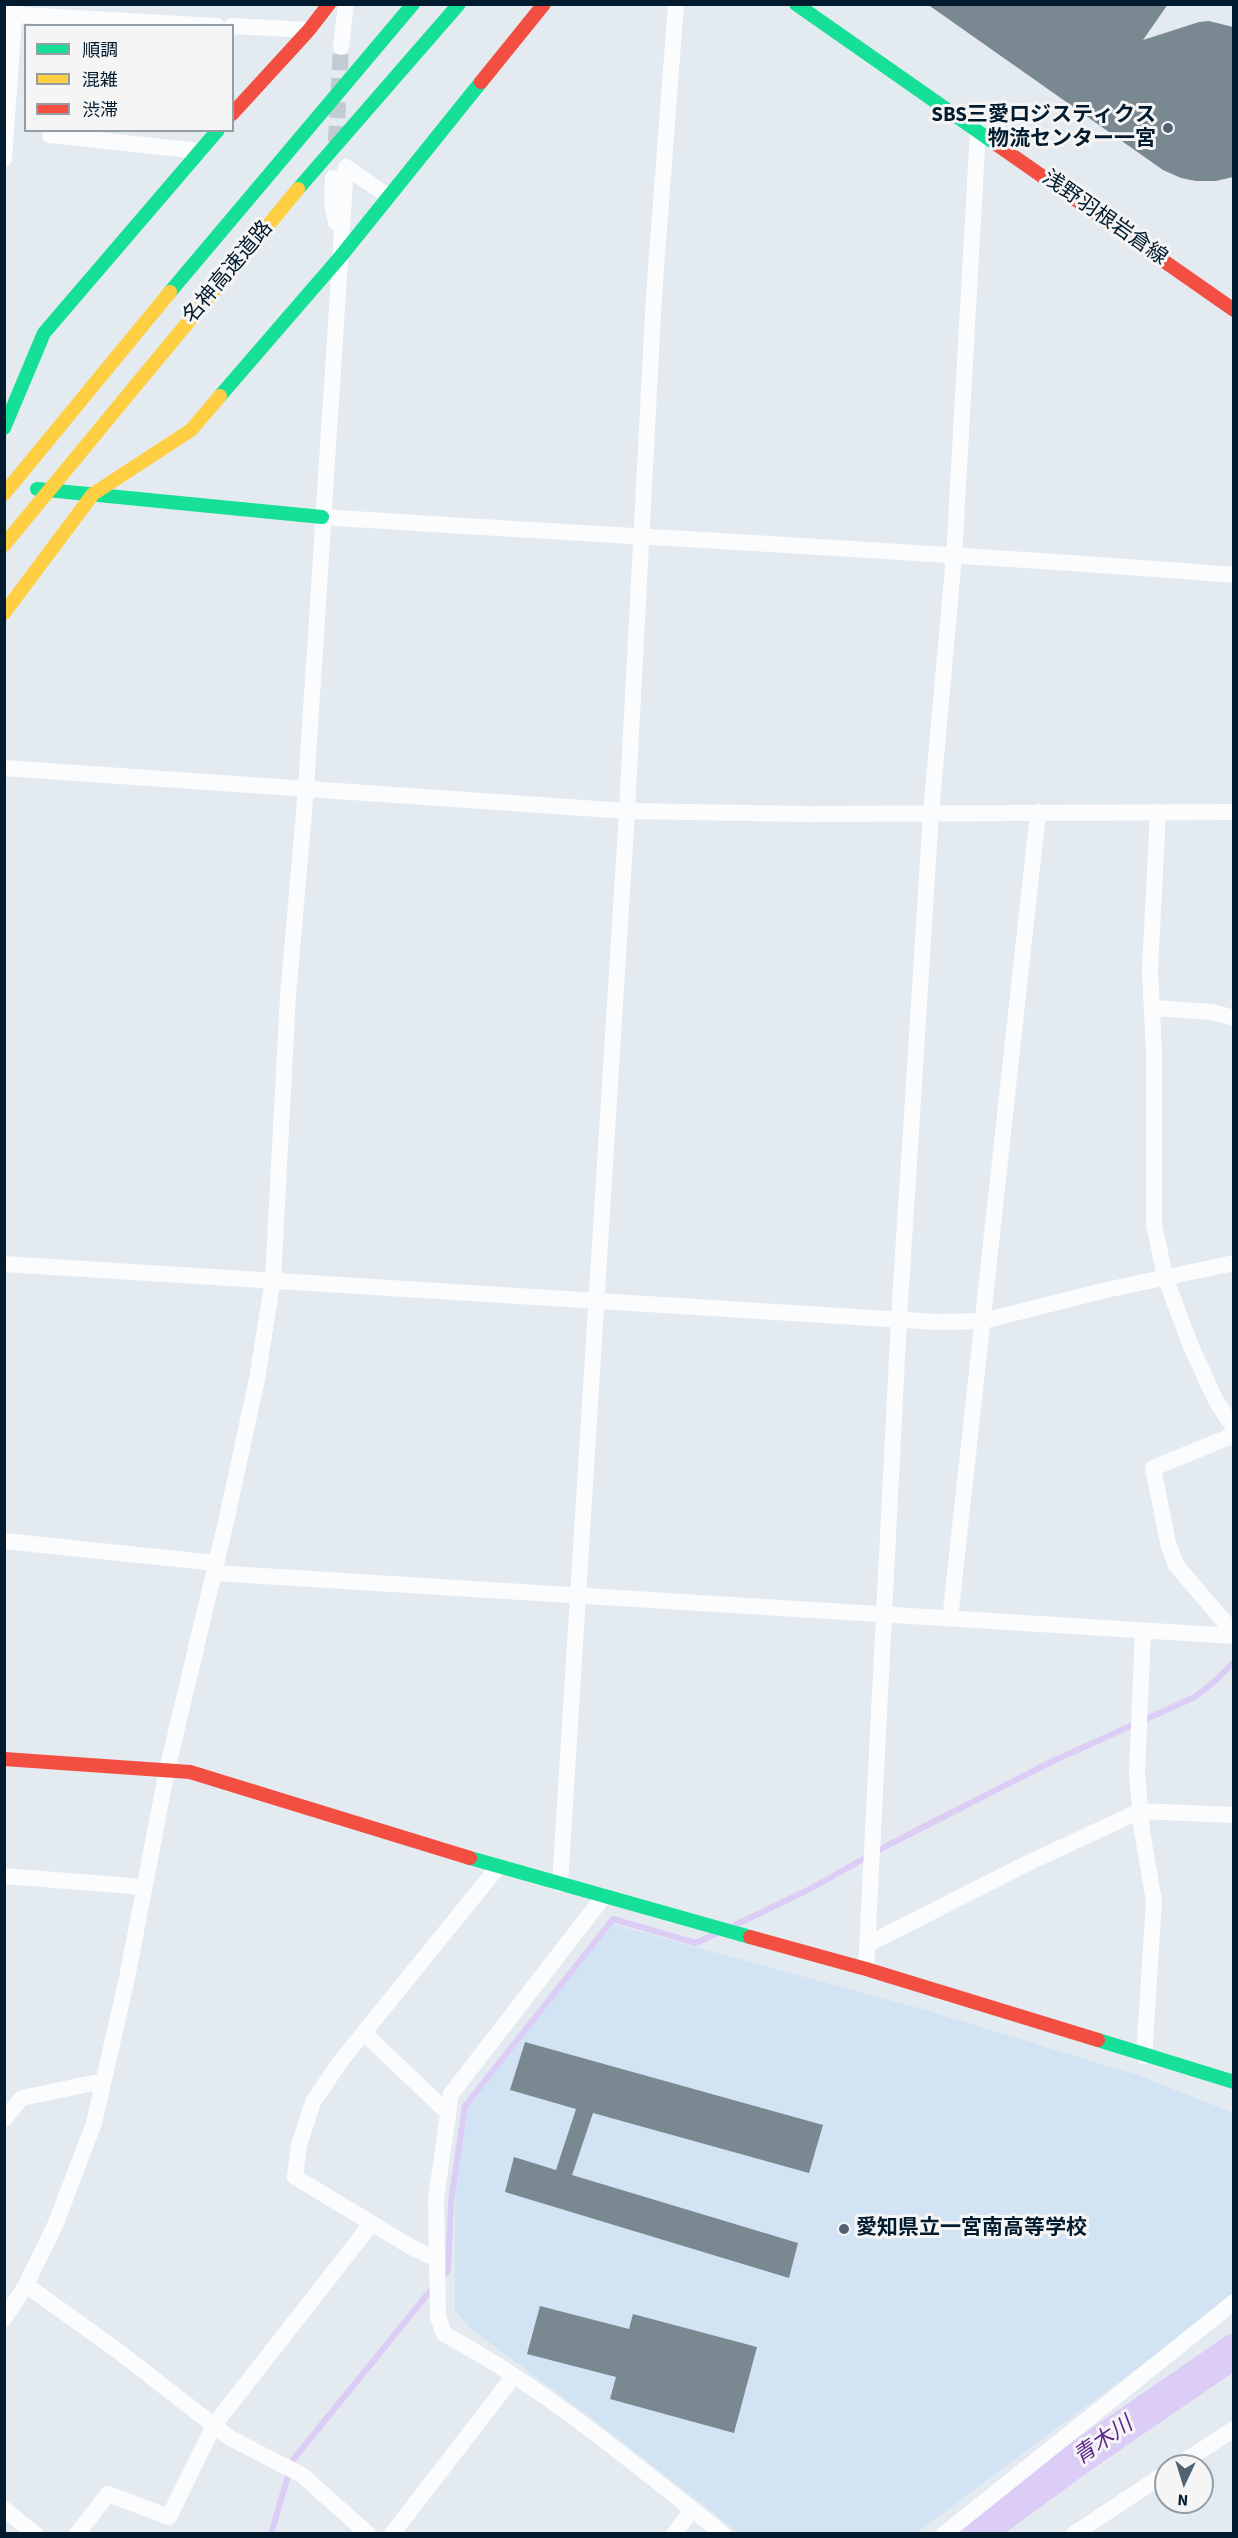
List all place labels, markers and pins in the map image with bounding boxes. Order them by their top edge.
place label: SBS三愛ロジスティクス 物流センター一宮 [931,103,1156,153]
marker: SBS三愛ロジスティクス 物流センター一宮 [1161,121,1175,135]
place label: 愛知県立一宮南高等学校 [856,2216,1087,2242]
marker: 愛知県立一宮南高等学校 [837,2222,851,2236]

